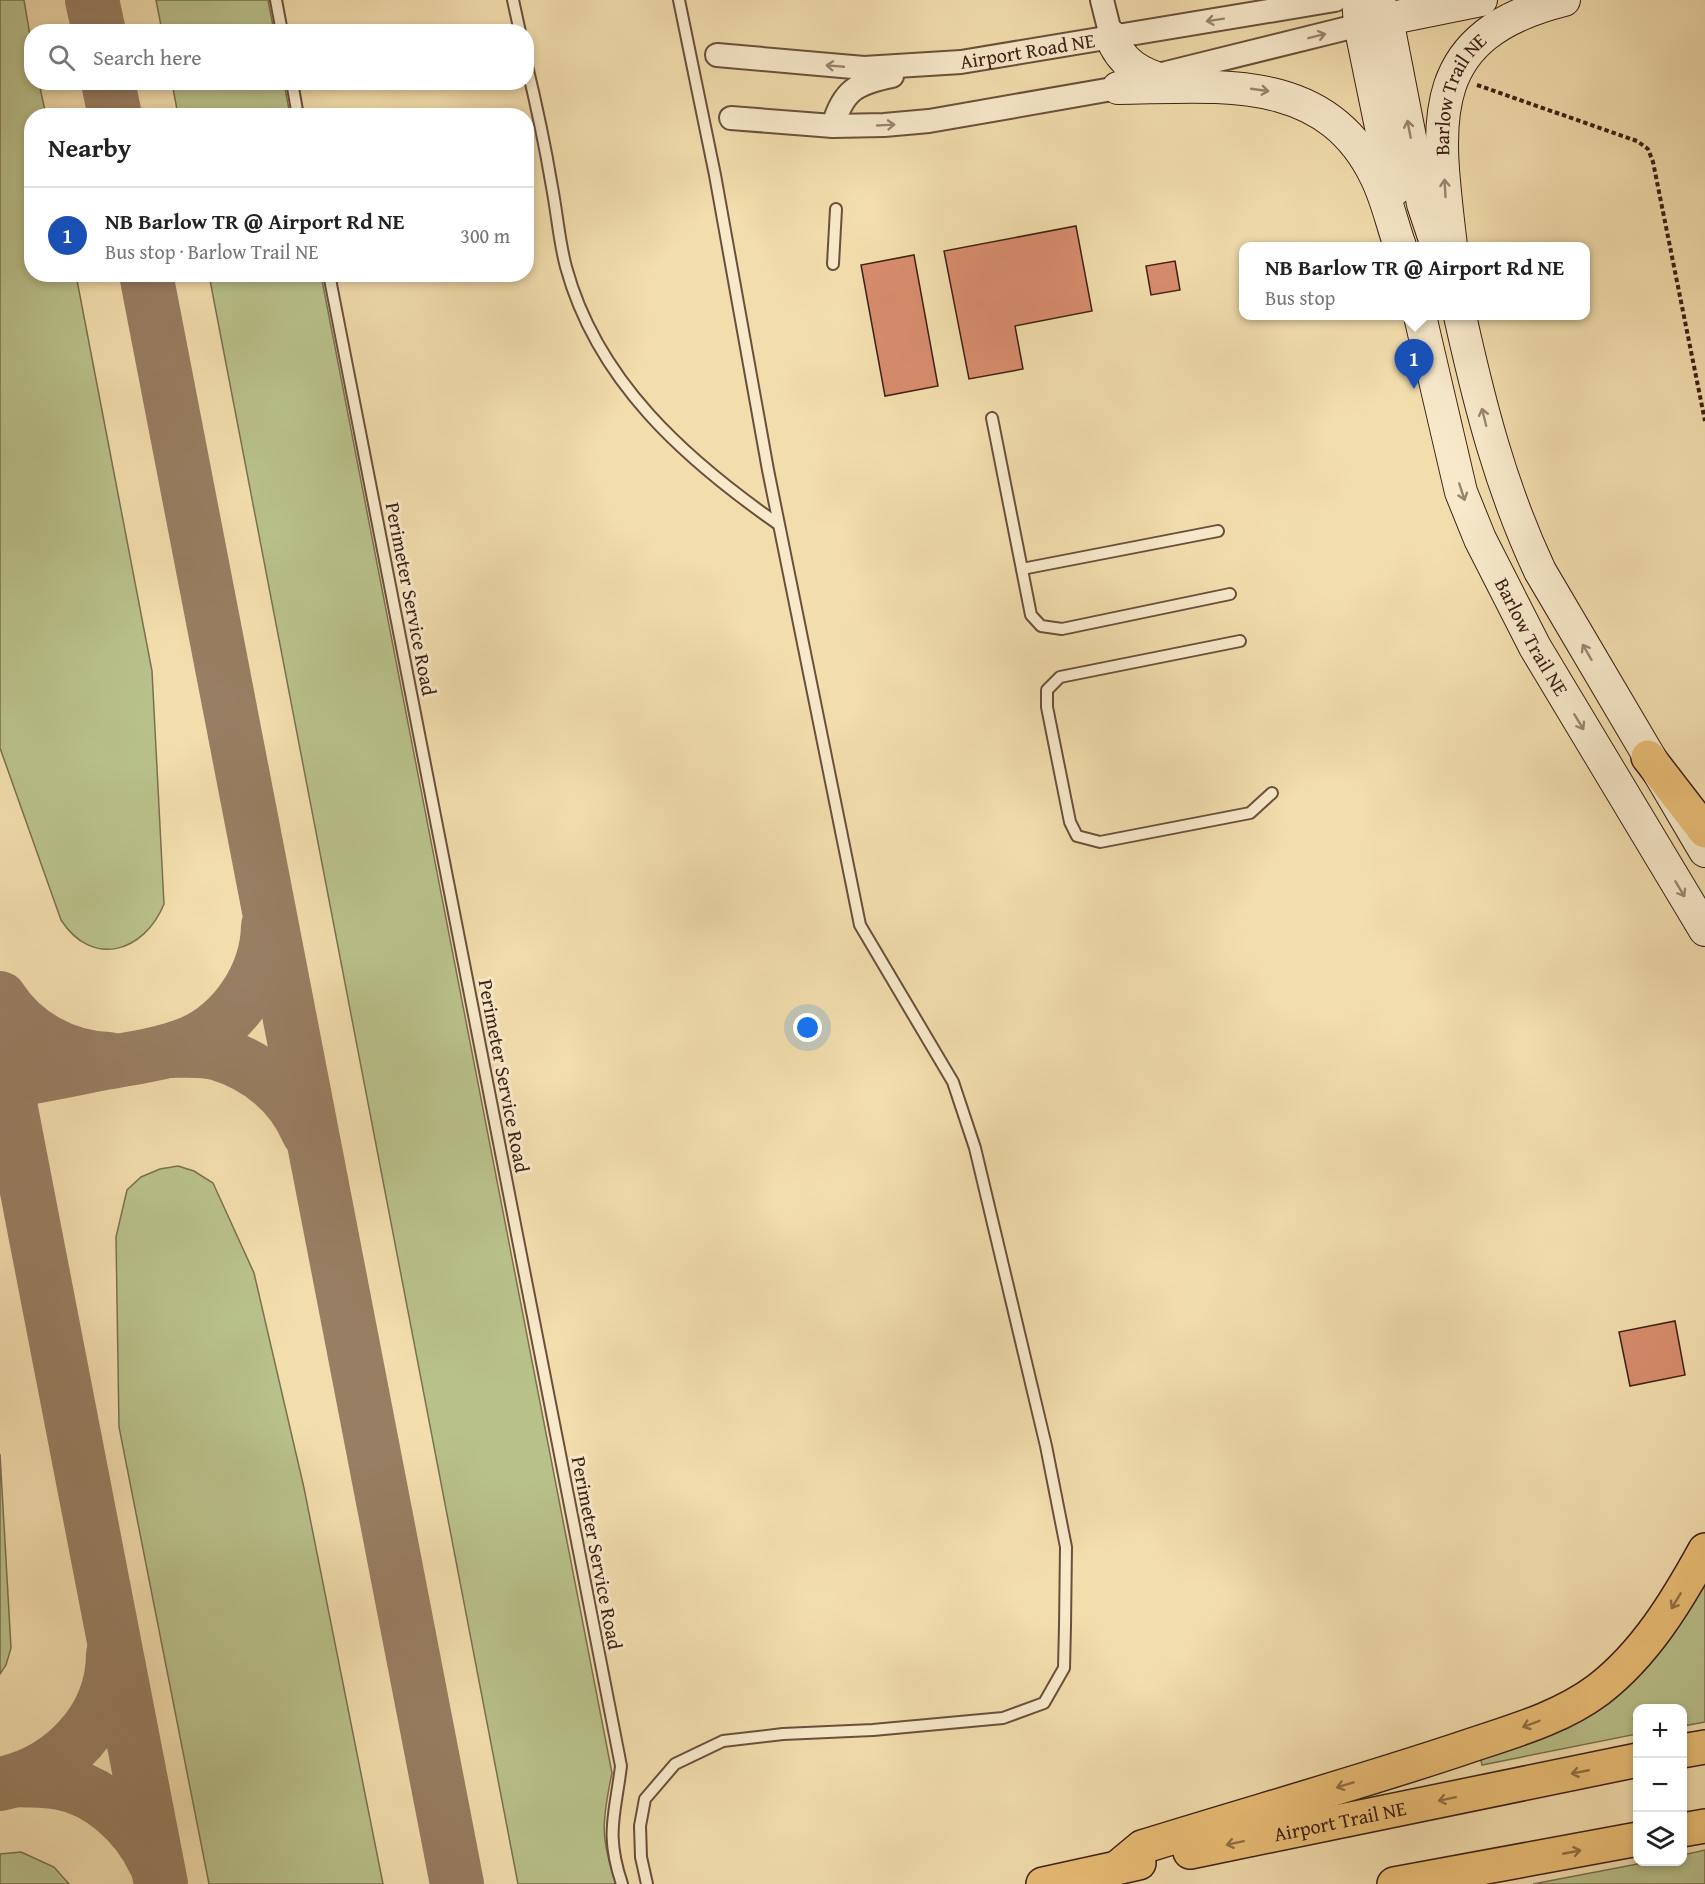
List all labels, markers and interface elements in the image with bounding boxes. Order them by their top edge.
one-way arrow [1205,14,1225,25]
search box [24,24,534,90]
street label: Airport Road NE [958,25,1097,76]
street label: Barlow Trail NE [1427,26,1493,156]
one-way arrow [1307,29,1326,41]
icon: search [45,41,78,74]
text: Search here [93,41,202,73]
one-way arrow [825,60,845,71]
one-way arrow [1250,85,1270,96]
one-way arrow [875,119,895,130]
one-way arrow [1403,119,1414,139]
text: Nearby [48,128,131,167]
one-way arrow [1439,179,1450,199]
text: NB Barlow TR @ Airport Rd NE [105,205,404,237]
text: 1 [62,221,73,250]
text: 300 m [460,221,510,250]
text: Bus stop · Barlow Trail NE [105,237,318,266]
popup [1239,242,1590,320]
text: NB Barlow TR @ Airport Rd NE [1265,251,1564,283]
text: Bus stop [1265,283,1335,312]
pin: 1 [1394,340,1434,389]
one-way arrow [1477,408,1489,427]
one-way arrow [1458,482,1469,501]
street label: Perimeter Service Road [379,500,445,698]
street label: Barlow Trail NE [1488,572,1576,701]
one-way arrow [1581,644,1593,661]
one-way arrow [1574,713,1586,730]
one-way arrow [1675,880,1687,897]
street label: Perimeter Service Road [472,977,538,1175]
your location [793,1013,822,1042]
street label: Perimeter Service Road [565,1454,631,1652]
one-way arrow [1670,1592,1683,1609]
map controls [1633,1704,1687,1866]
button: + [1633,1704,1687,1758]
one-way arrow [1522,1719,1541,1730]
button: − [1633,1758,1687,1812]
one-way arrow [1571,1767,1590,1778]
one-way arrow [1336,1780,1355,1791]
street label: Airport Trail NE [1271,1793,1408,1848]
one-way arrow [1437,1794,1457,1805]
button: layers [1633,1812,1687,1866]
one-way arrow [1226,1838,1245,1849]
one-way arrow [1562,1846,1581,1857]

